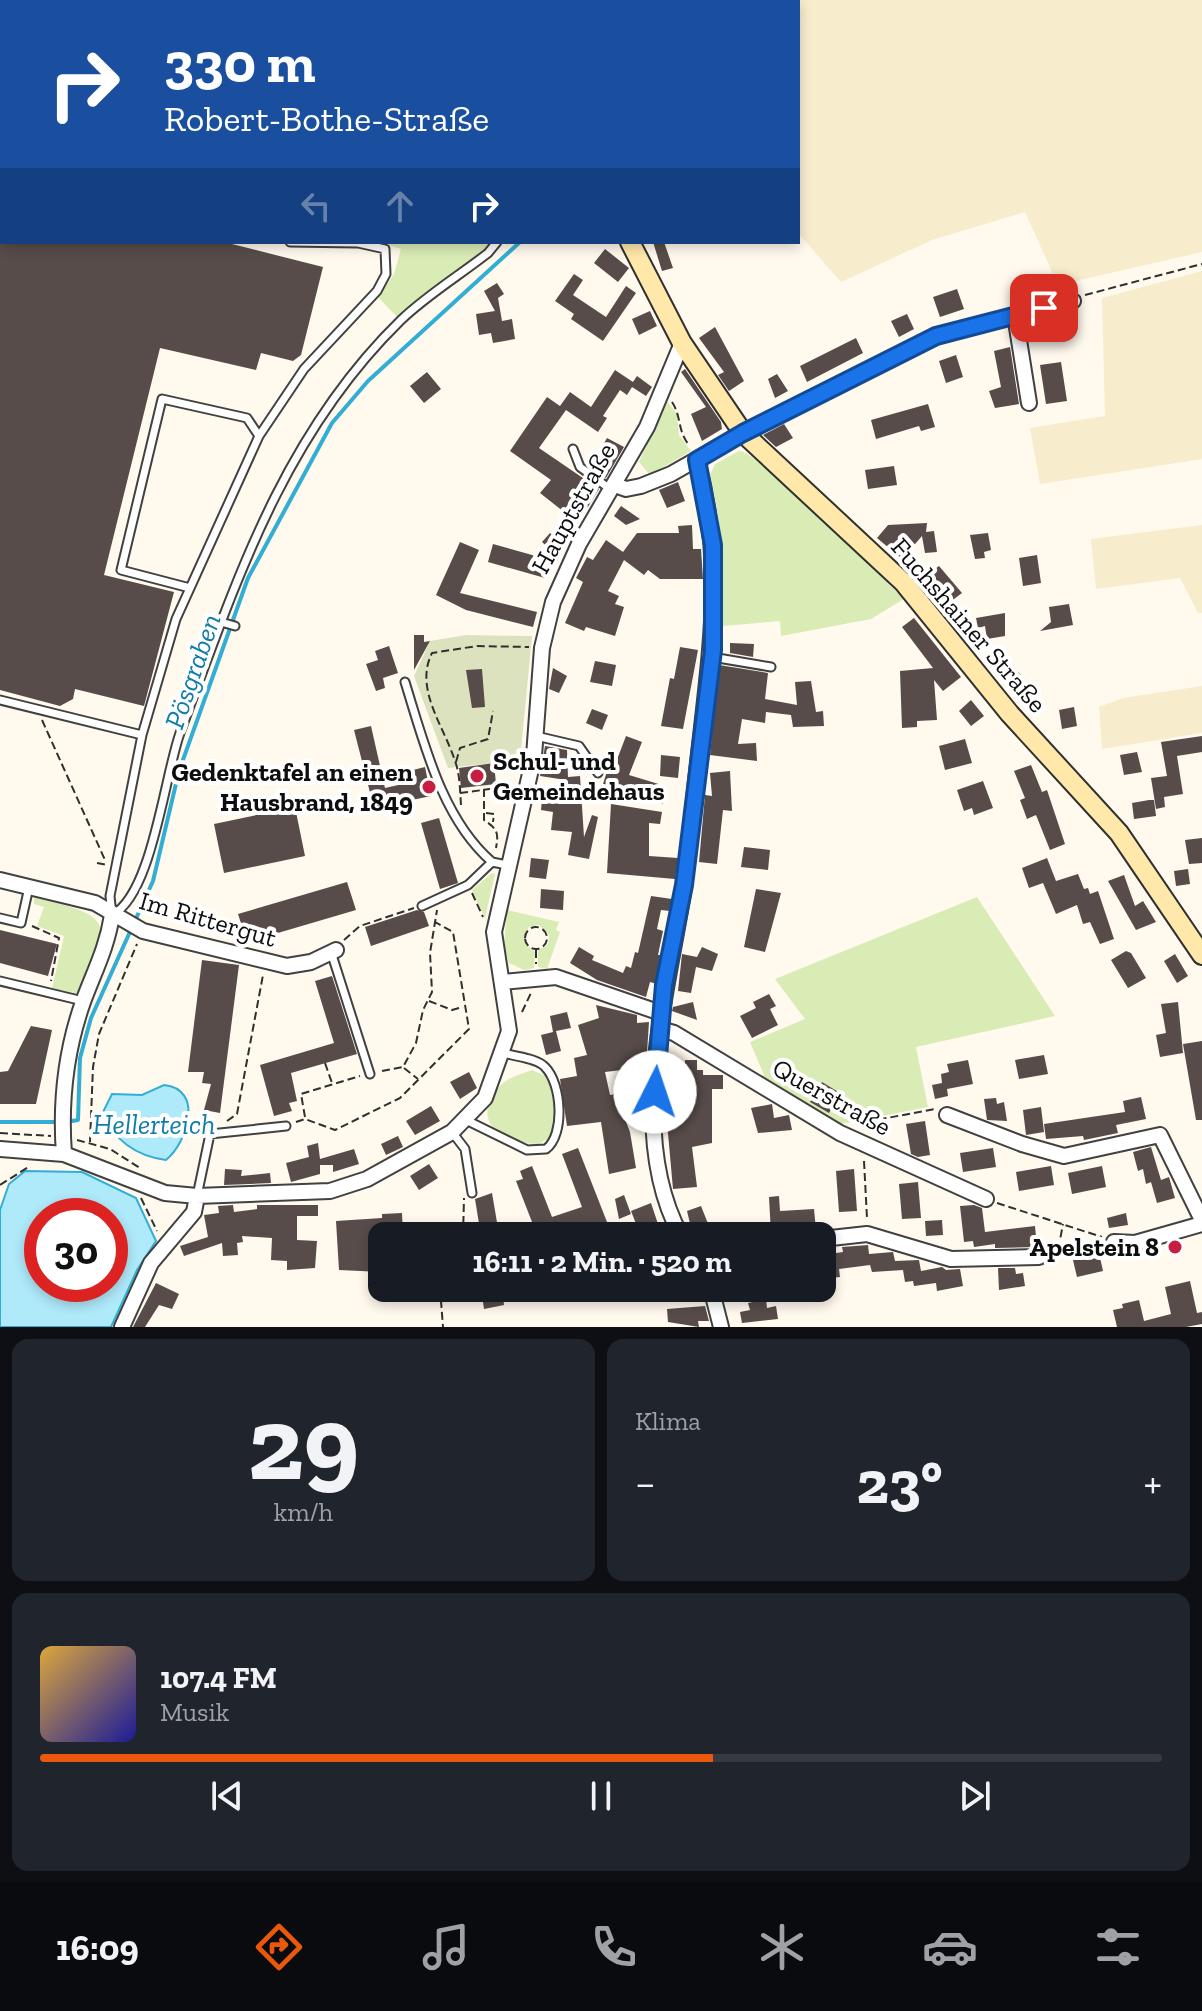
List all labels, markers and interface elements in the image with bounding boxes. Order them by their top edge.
text: 330 m [164,29,315,96]
icon: right [32,32,136,136]
text: Robert-Bothe-Straße [164,97,489,140]
icon: left [294,184,338,228]
icon: ahead [378,184,422,228]
icon: right [462,184,506,228]
pin [1010,274,1078,342]
icon: arrive [1022,286,1066,330]
street label: Hauptstraße [524,437,622,579]
street label: Fuchshainer Straße [884,531,1054,719]
water label: Pösgraben [157,609,228,733]
place label: Schul- und Gemeindehaus [493,745,665,807]
place label: Gedenktafel an einen Hausbrand, 1849 [171,756,414,818]
marker: Schul- und Gemeindehaus [468,767,486,785]
marker: Gedenktafel an einen Hausbrand, 1849 [420,778,438,796]
street label: Im Rittergut [136,884,280,954]
position arrow [613,1050,697,1134]
street label: Querstraße [767,1051,897,1143]
water label: Hellerteich [93,1108,215,1141]
speed limit sign: 30 [24,1198,128,1302]
place label: Apelstein 8 [1030,1231,1159,1263]
marker: Apelstein 8 [1166,1238,1184,1256]
text: 16:11 · 2 Min. · 520 m [472,1244,732,1280]
text: 29 [248,1381,359,1506]
text: Klima [635,1405,701,1437]
text: 23° [857,1446,943,1518]
text: − [635,1456,656,1509]
text: + [1143,1456,1162,1509]
text: km/h [274,1496,333,1528]
text: 107.4 FM [160,1660,277,1696]
text: Musik [160,1696,229,1728]
icon: previous [205,1774,249,1818]
icon: pause [579,1774,623,1818]
icon: next [953,1774,997,1818]
icon: directions [251,1919,307,1975]
icon: music [418,1919,474,1975]
icon: phone [586,1919,642,1975]
icon: climate [754,1919,810,1975]
icon: car [922,1919,978,1975]
icon: filters [1090,1919,1146,1975]
text: 16:09 [56,1926,139,1969]

